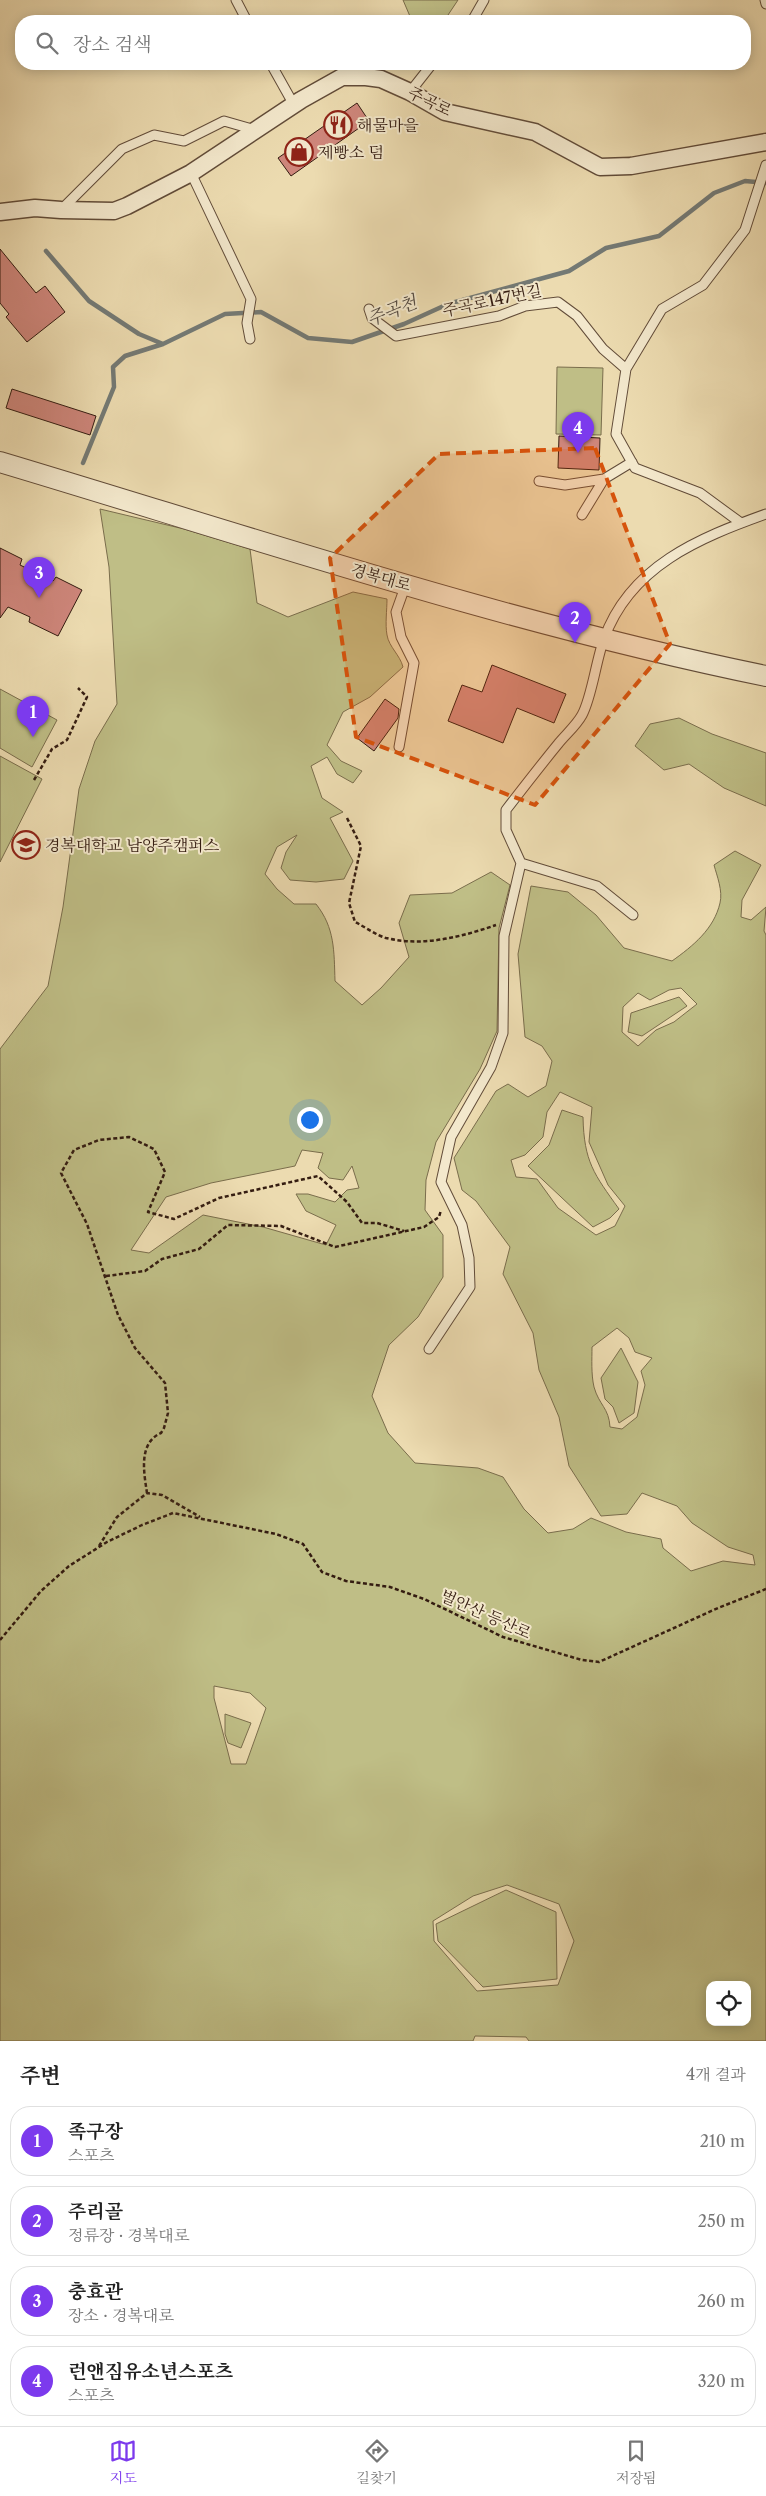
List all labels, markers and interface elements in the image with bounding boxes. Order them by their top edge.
search box [15,15,751,70]
icon: search [33,29,61,57]
text: 장소 검색 [73,33,151,56]
street label: 주곡로 [405,82,456,120]
restaurant icon: 해물마을 [323,110,353,140]
place label: 해물마을 [357,115,419,135]
shop icon: 제빵소 덤 [284,137,314,167]
place label: 제빵소 덤 [318,142,384,162]
street label: 주곡로147번길 [440,280,544,320]
water label: 주곡천 [364,290,422,331]
pin: 4 [562,412,594,453]
pin: 3 [23,557,55,598]
street label: 경복대로 [349,559,414,595]
pin: 2 [559,602,591,643]
pin: 1 [17,696,49,737]
school or university icon: 경복대학교 남양주캠퍼스 [11,830,41,860]
place label: 경복대학교 남양주캠퍼스 [45,835,220,855]
your location [297,1107,323,1133]
street label: 벌안산 등산로 [438,1585,535,1643]
map controls [706,1981,751,2026]
button: locate [706,1981,751,2026]
text: 주변 [20,2063,61,2088]
text: 4개 결과 [686,2064,746,2084]
text: 족구장 [68,2120,123,2143]
text: 1 [33,2131,41,2151]
text: 210 m [700,2131,745,2151]
text: 스포츠 [68,2145,114,2165]
text: 주리골 [68,2200,123,2223]
text: 2 [32,2211,42,2231]
text: 250 m [698,2211,745,2231]
text: 정류장 · 경복대로 [68,2225,189,2245]
text: 충효관 [68,2280,123,2303]
text: 3 [32,2291,42,2311]
text: 260 m [697,2291,745,2311]
text: 장소 · 경복대로 [68,2305,174,2325]
text: 런앤짐유소년스포츠 [68,2360,233,2383]
text: 4 [32,2371,42,2391]
text: 320 m [698,2371,745,2391]
text: 스포츠 [68,2385,114,2405]
tab: 지도 [109,2437,137,2487]
tab: 길찾기 [356,2437,397,2487]
tab: 저장됨 [616,2437,657,2487]

